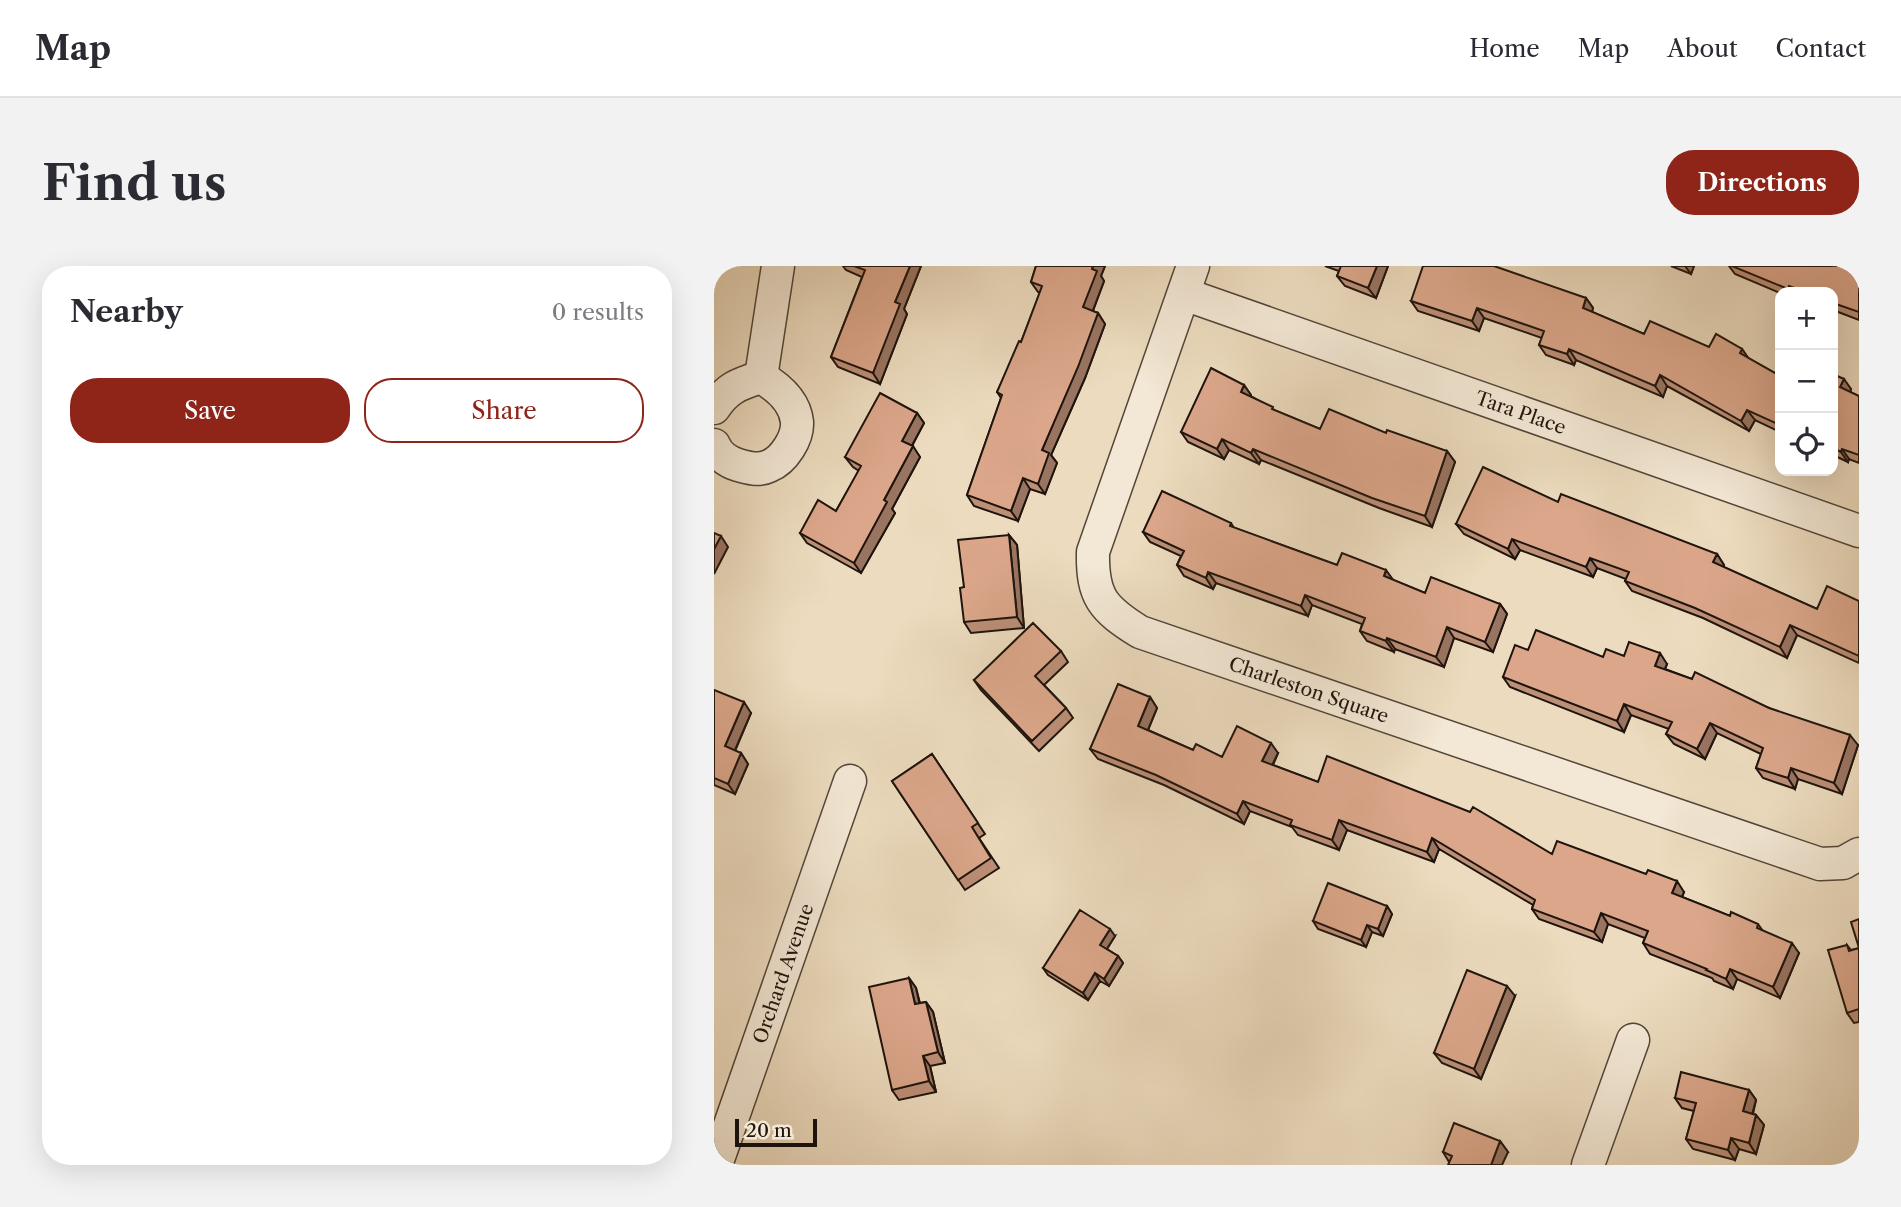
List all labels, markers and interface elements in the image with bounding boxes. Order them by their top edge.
text: Map [35,28,111,69]
text: Home [1469,34,1540,63]
text: Map [1578,34,1629,63]
text: About [1667,34,1738,63]
text: Contact [1776,34,1866,63]
button: Directions [1666,150,1859,215]
text: Find us [42,152,226,213]
map controls [1775,287,1838,476]
button: + [1775,287,1838,350]
text: Nearby [70,293,183,330]
text: 0 results [552,298,644,326]
button: − [1775,350,1838,413]
button: Save [70,378,350,443]
button: Share [364,378,644,443]
street label: Tara Place [1473,386,1569,439]
button: locate [1775,413,1838,476]
street label: Charleston Square [1226,652,1392,728]
street label: Orchard Avenue [748,900,818,1046]
scale bar [735,1116,817,1148]
text: 20 m [746,1119,792,1142]

